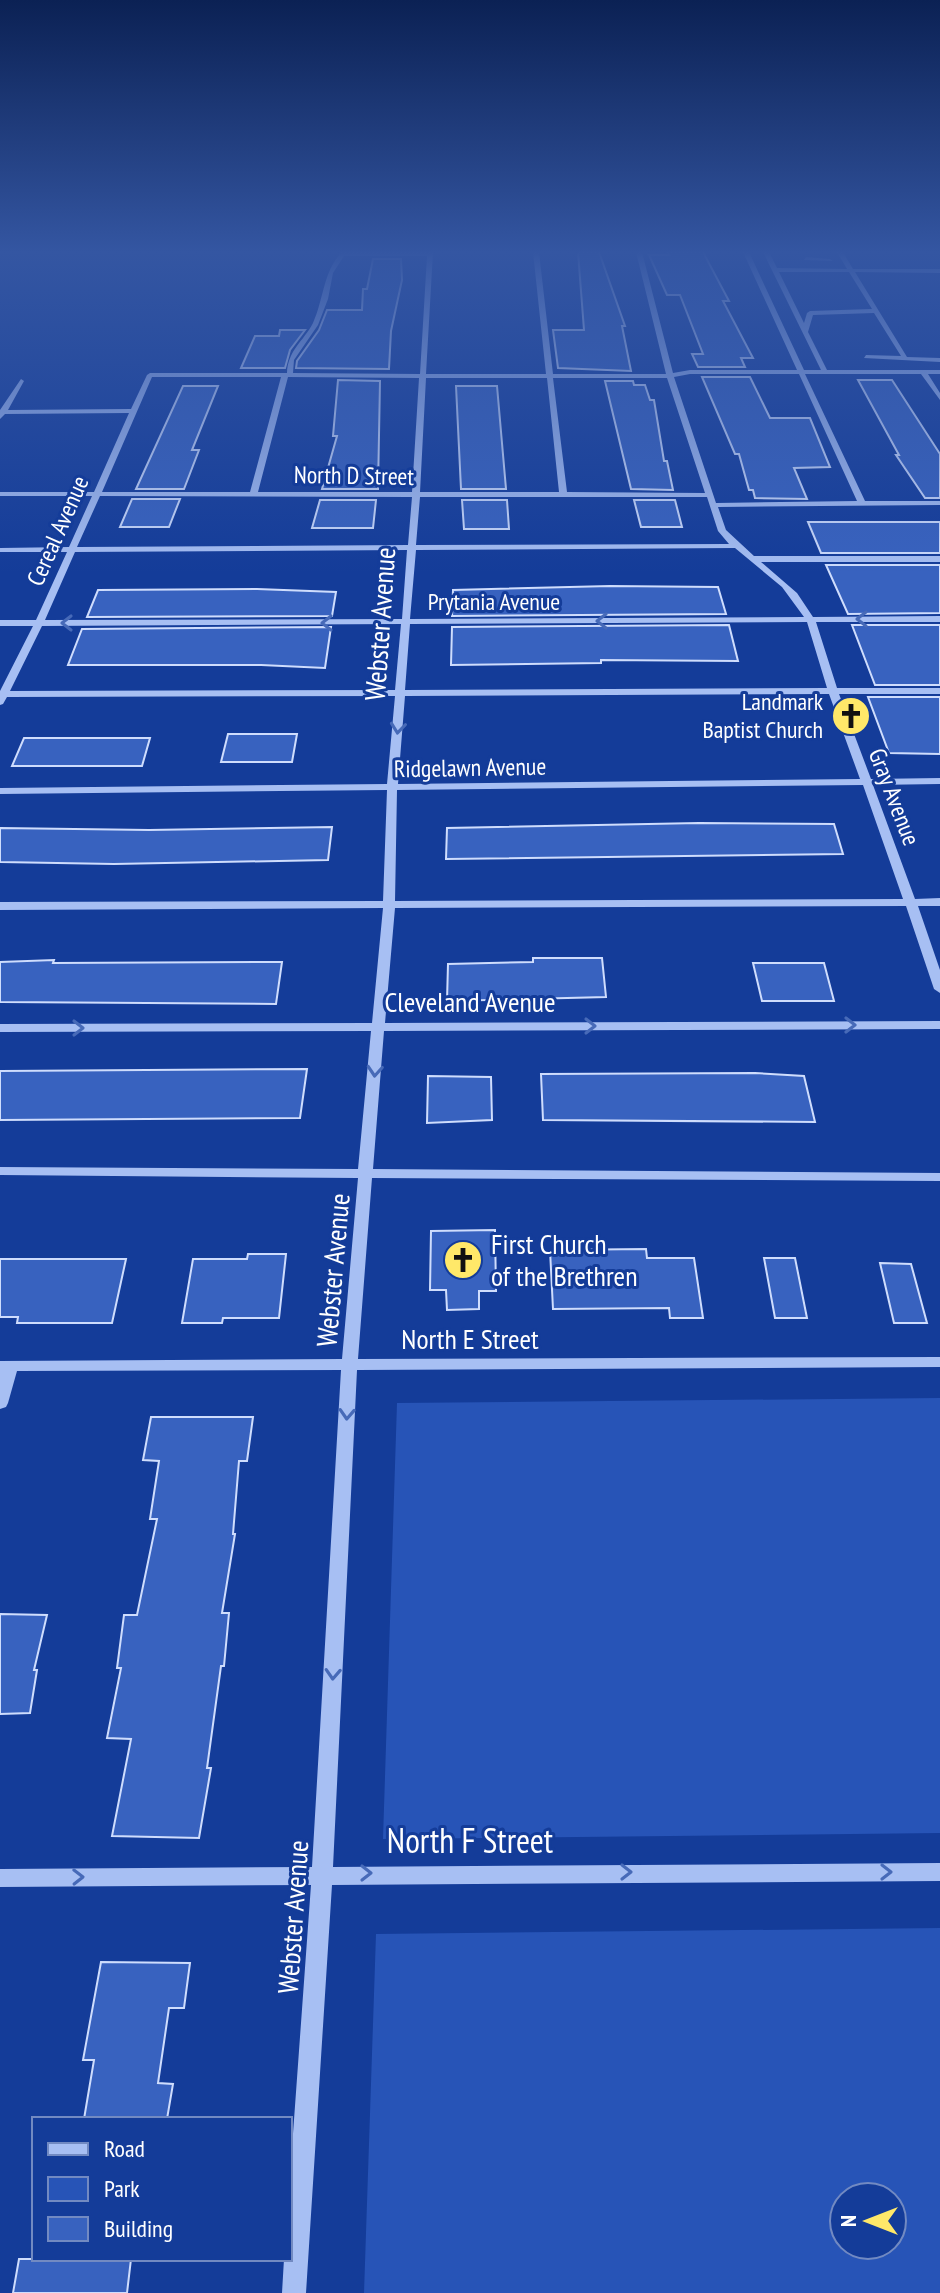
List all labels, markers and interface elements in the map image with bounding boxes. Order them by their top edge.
street label: North D Street [294,459,415,492]
street label: Cereal Avenue [20,471,96,591]
street label: Webster Avenue [356,546,403,702]
street label: Prytania Avenue [428,586,560,617]
one-way arrow [855,610,868,628]
one-way arrow [595,612,608,630]
one-way arrow [60,614,73,632]
one-way arrow [320,614,333,632]
place label: Landmark Baptist Church [702,686,824,745]
church icon: Landmark Baptist Church [830,695,872,737]
one-way arrow [390,722,407,735]
street label: Gray Avenue [862,744,927,850]
street label: Ridgelawn Avenue [394,751,546,784]
street label: Cleveland Avenue [385,983,556,1020]
one-way arrow [844,1016,857,1034]
one-way arrow [584,1017,597,1035]
one-way arrow [72,1019,85,1037]
one-way arrow [367,1065,384,1078]
street label: Webster Avenue [307,1192,358,1348]
place label: First Church of the Brethren [491,1225,637,1294]
church icon: First Church of the Brethren [442,1239,484,1281]
street label: North E Street [401,1320,539,1357]
one-way arrow [339,1408,356,1421]
one-way arrow [325,1668,342,1681]
street label: North F Street [387,1818,554,1862]
street label: Webster Avenue [269,1839,316,1995]
one-way arrow [880,1863,893,1881]
one-way arrow [360,1864,373,1882]
one-way arrow [620,1864,633,1881]
one-way arrow [72,1868,85,1885]
legend [32,2117,292,2261]
text: Road [104,2133,145,2164]
text: Park [104,2173,140,2204]
north arrow [828,2181,908,2261]
text: Building [104,2213,173,2244]
text: N [834,2215,862,2227]

